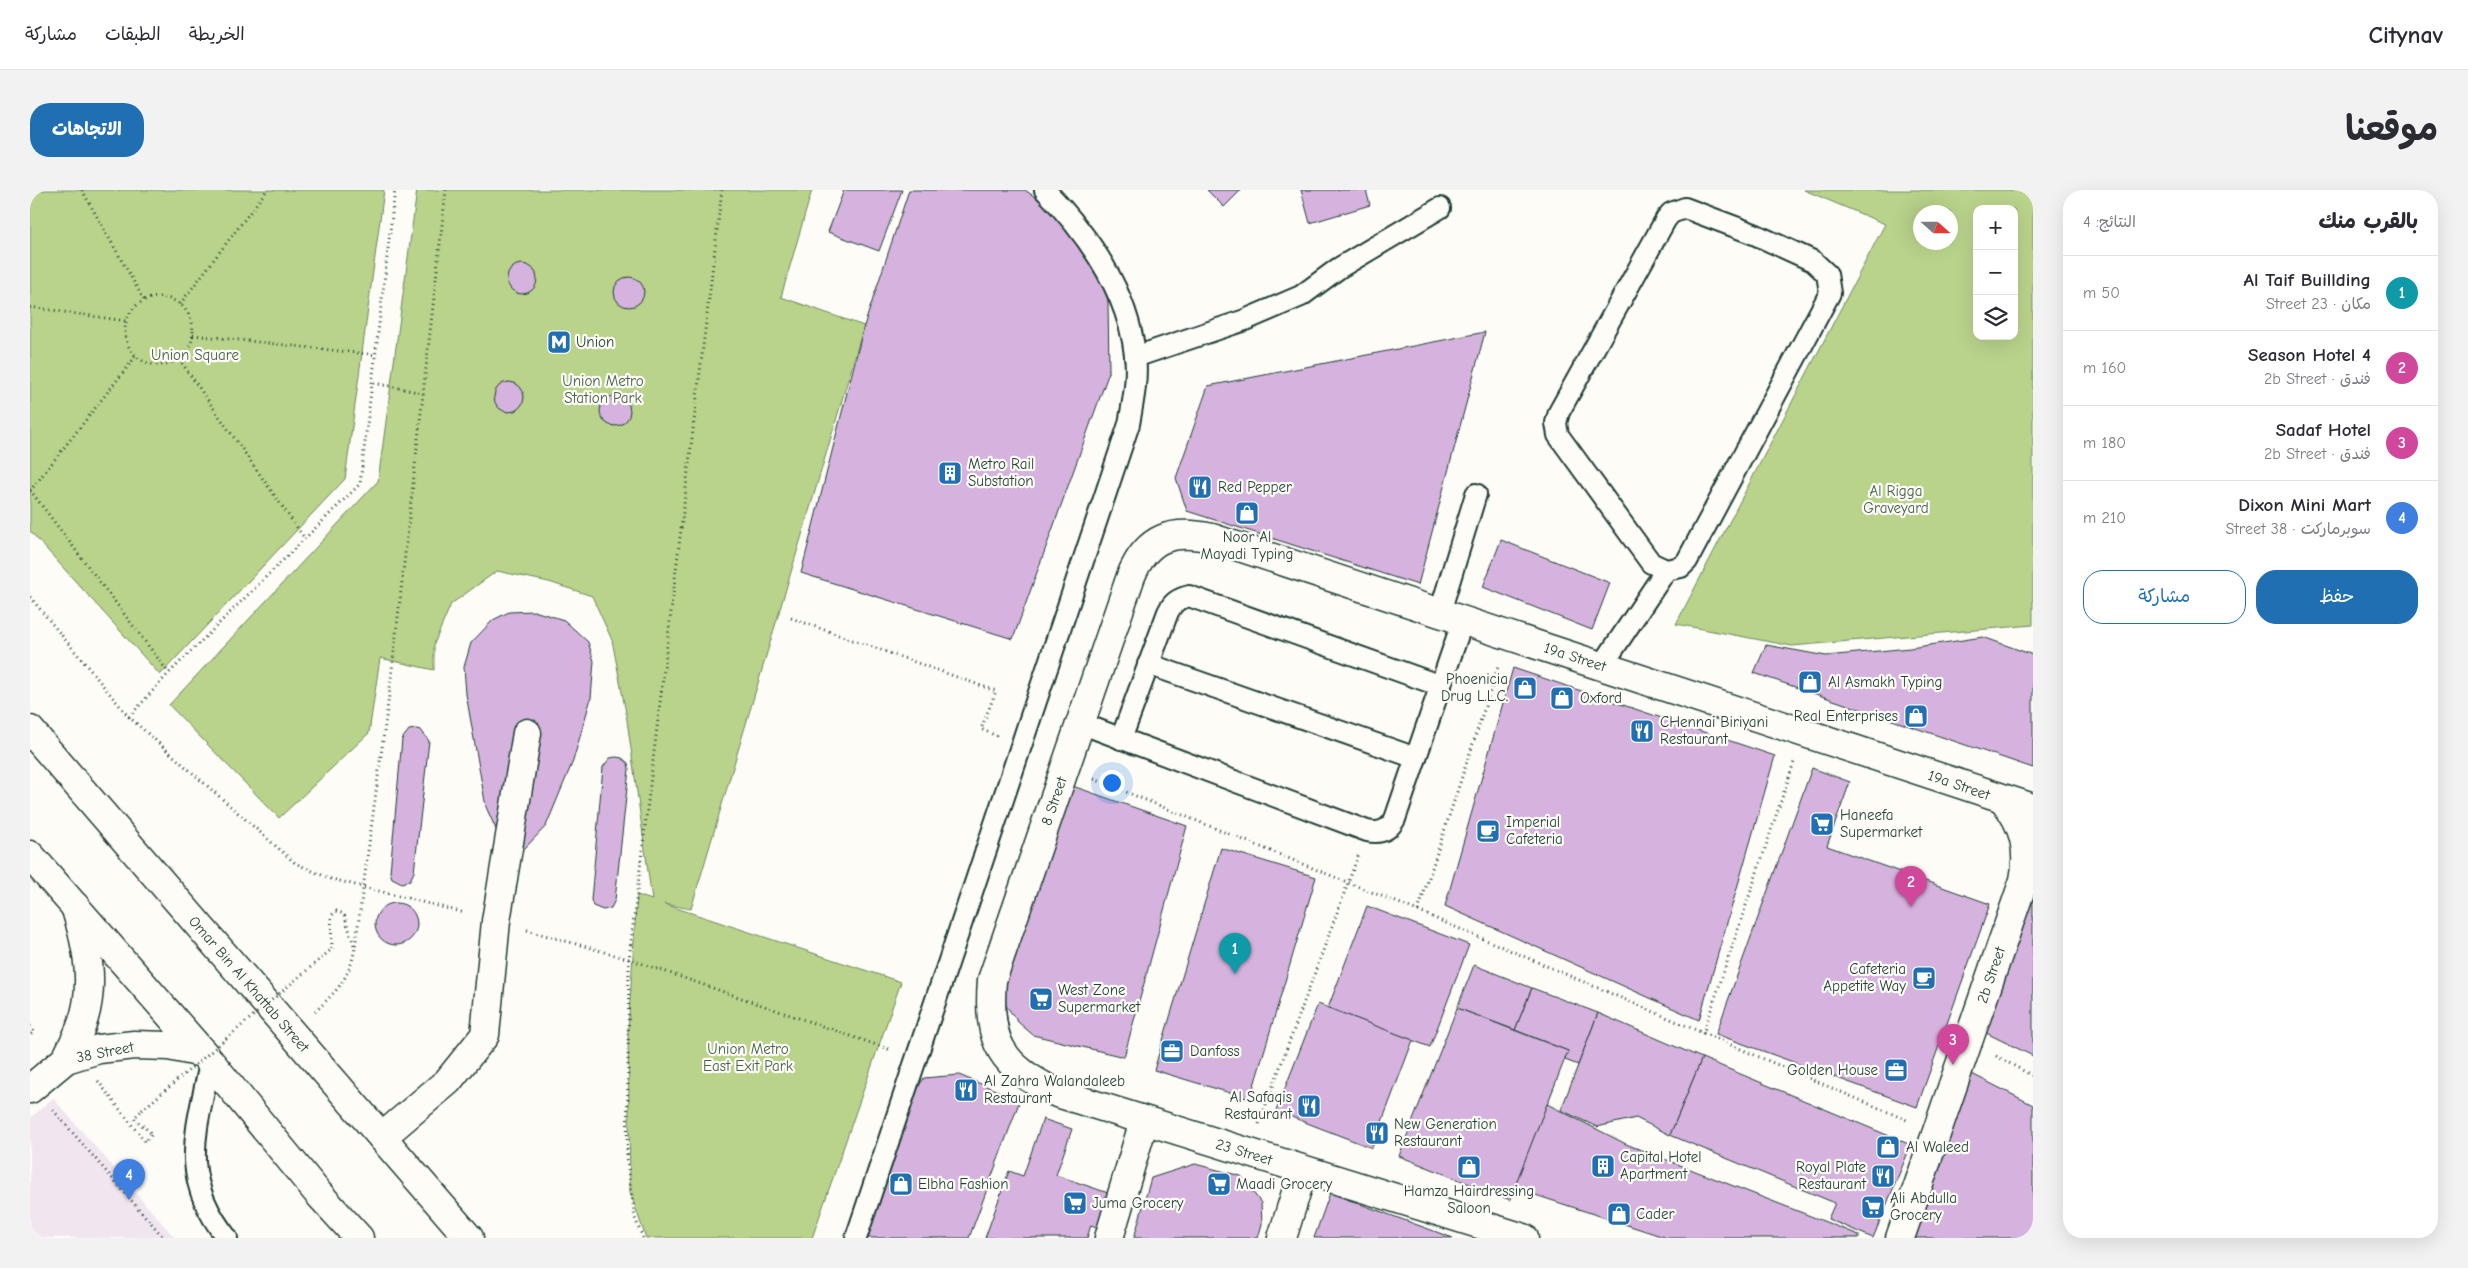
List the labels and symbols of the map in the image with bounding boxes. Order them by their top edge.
north arrow [1913,205,1958,250]
metro station icon: Union [546,329,572,355]
place label: Union [576,333,614,351]
park label: Union Square [151,346,239,364]
park label: Union Metro Station Park [562,372,644,407]
place label: Metro Rail Substation [968,455,1034,490]
building icon: Metro Rail Substation [937,460,963,486]
restaurant icon: Red Pepper [1187,474,1213,500]
place label: Red Pepper [1218,478,1292,496]
park label: Al Rigga Graveyard [1863,482,1929,517]
shop icon: Noor Al Mayadi Typing [1234,500,1260,526]
place label: Noor Al Mayadi Typing [1200,528,1294,563]
street label: 19a Street [1542,639,1609,676]
shop icon: Al Asmakh Typing [1797,669,1823,695]
place label: Phoenicia Drug L.L.C. [1441,670,1508,705]
place label: Al Asmakh Typing [1828,673,1943,691]
shop icon: Phoenicia Drug L.L.C. [1512,675,1538,701]
shop icon: Oxford [1549,685,1575,711]
place label: Oxford [1580,689,1622,707]
shop icon: Real Enterprises [1903,703,1929,729]
place label: Real Enterprises [1794,707,1898,725]
place label: CHennai Biriyani Restaurant [1660,713,1768,748]
restaurant icon: CHennai Biriyani Restaurant [1629,718,1655,744]
street label: 19a Street [1926,766,1993,804]
your location [1099,770,1125,796]
street label: 8 Street [1037,774,1071,828]
place label: Haneefa Supermarket [1840,806,1923,841]
supermarket icon: Haneefa Supermarket [1809,811,1835,837]
place label: Imperial Cafeteria [1506,813,1563,848]
cafe icon: Imperial Cafeteria [1475,818,1501,844]
pin: 2 [1895,866,1927,907]
street label: Omar Bin Al Khattab Street [185,912,313,1056]
pin: 1 [1219,933,1251,974]
street label: 2b Street [1973,944,2009,1006]
place label: Cafeteria Appetite Way [1823,960,1906,995]
cafe icon: Cafeteria Appetite Way [1911,965,1937,991]
place label: West Zone Supermarket [1058,981,1141,1016]
supermarket icon: West Zone Supermarket [1028,986,1054,1012]
pin: 3 [1937,1024,1969,1065]
street label: 38 Street [75,1038,136,1066]
office icon: Danfoss [1159,1038,1185,1064]
park label: Union Metro East Exit Park [703,1040,794,1075]
place label: Danfoss [1190,1042,1240,1060]
office icon: Golden House [1883,1057,1909,1083]
place label: Golden House [1787,1061,1878,1079]
place label: Al Zahra Walandaleeb Restaurant [984,1072,1125,1107]
restaurant icon: Al Zahra Walandaleeb Restaurant [953,1077,979,1103]
place label: Al Safaqis Restaurant [1224,1088,1293,1123]
restaurant icon: Al Safaqis Restaurant [1296,1093,1322,1119]
place label: New Generation Restaurant [1394,1115,1497,1150]
restaurant icon: New Generation Restaurant [1364,1120,1390,1146]
shop icon: Al Waleed [1875,1134,1901,1160]
street label: 23 Street [1214,1135,1275,1169]
place label: Al Waleed [1906,1138,1969,1156]
place label: Capital Hotel Apartment [1620,1148,1702,1183]
building icon: Capital Hotel Apartment [1590,1153,1616,1179]
shop icon: Hamza Hairdressing Saloon [1456,1154,1482,1180]
place label: Royal Plate Restaurant [1796,1158,1867,1193]
pin: 4 [113,1159,145,1200]
restaurant icon: Royal Plate Restaurant [1870,1163,1896,1189]
shop icon: Elbha Fashion [888,1171,914,1197]
supermarket icon: Maadi Grocery [1206,1171,1232,1197]
place label: Elbha Fashion [918,1175,1009,1193]
place label: Maadi Grocery [1236,1175,1332,1193]
place label: Hamza Hairdressing Saloon [1404,1182,1534,1217]
place label: Ali Abdulla Grocery [1890,1189,1957,1224]
supermarket icon: Juma Grocery [1062,1190,1088,1216]
place label: Juma Grocery [1092,1194,1184,1212]
supermarket icon: Ali Abdulla Grocery [1860,1194,1886,1220]
shop icon: Cader [1606,1201,1632,1227]
place label: Cader [1636,1205,1674,1223]

